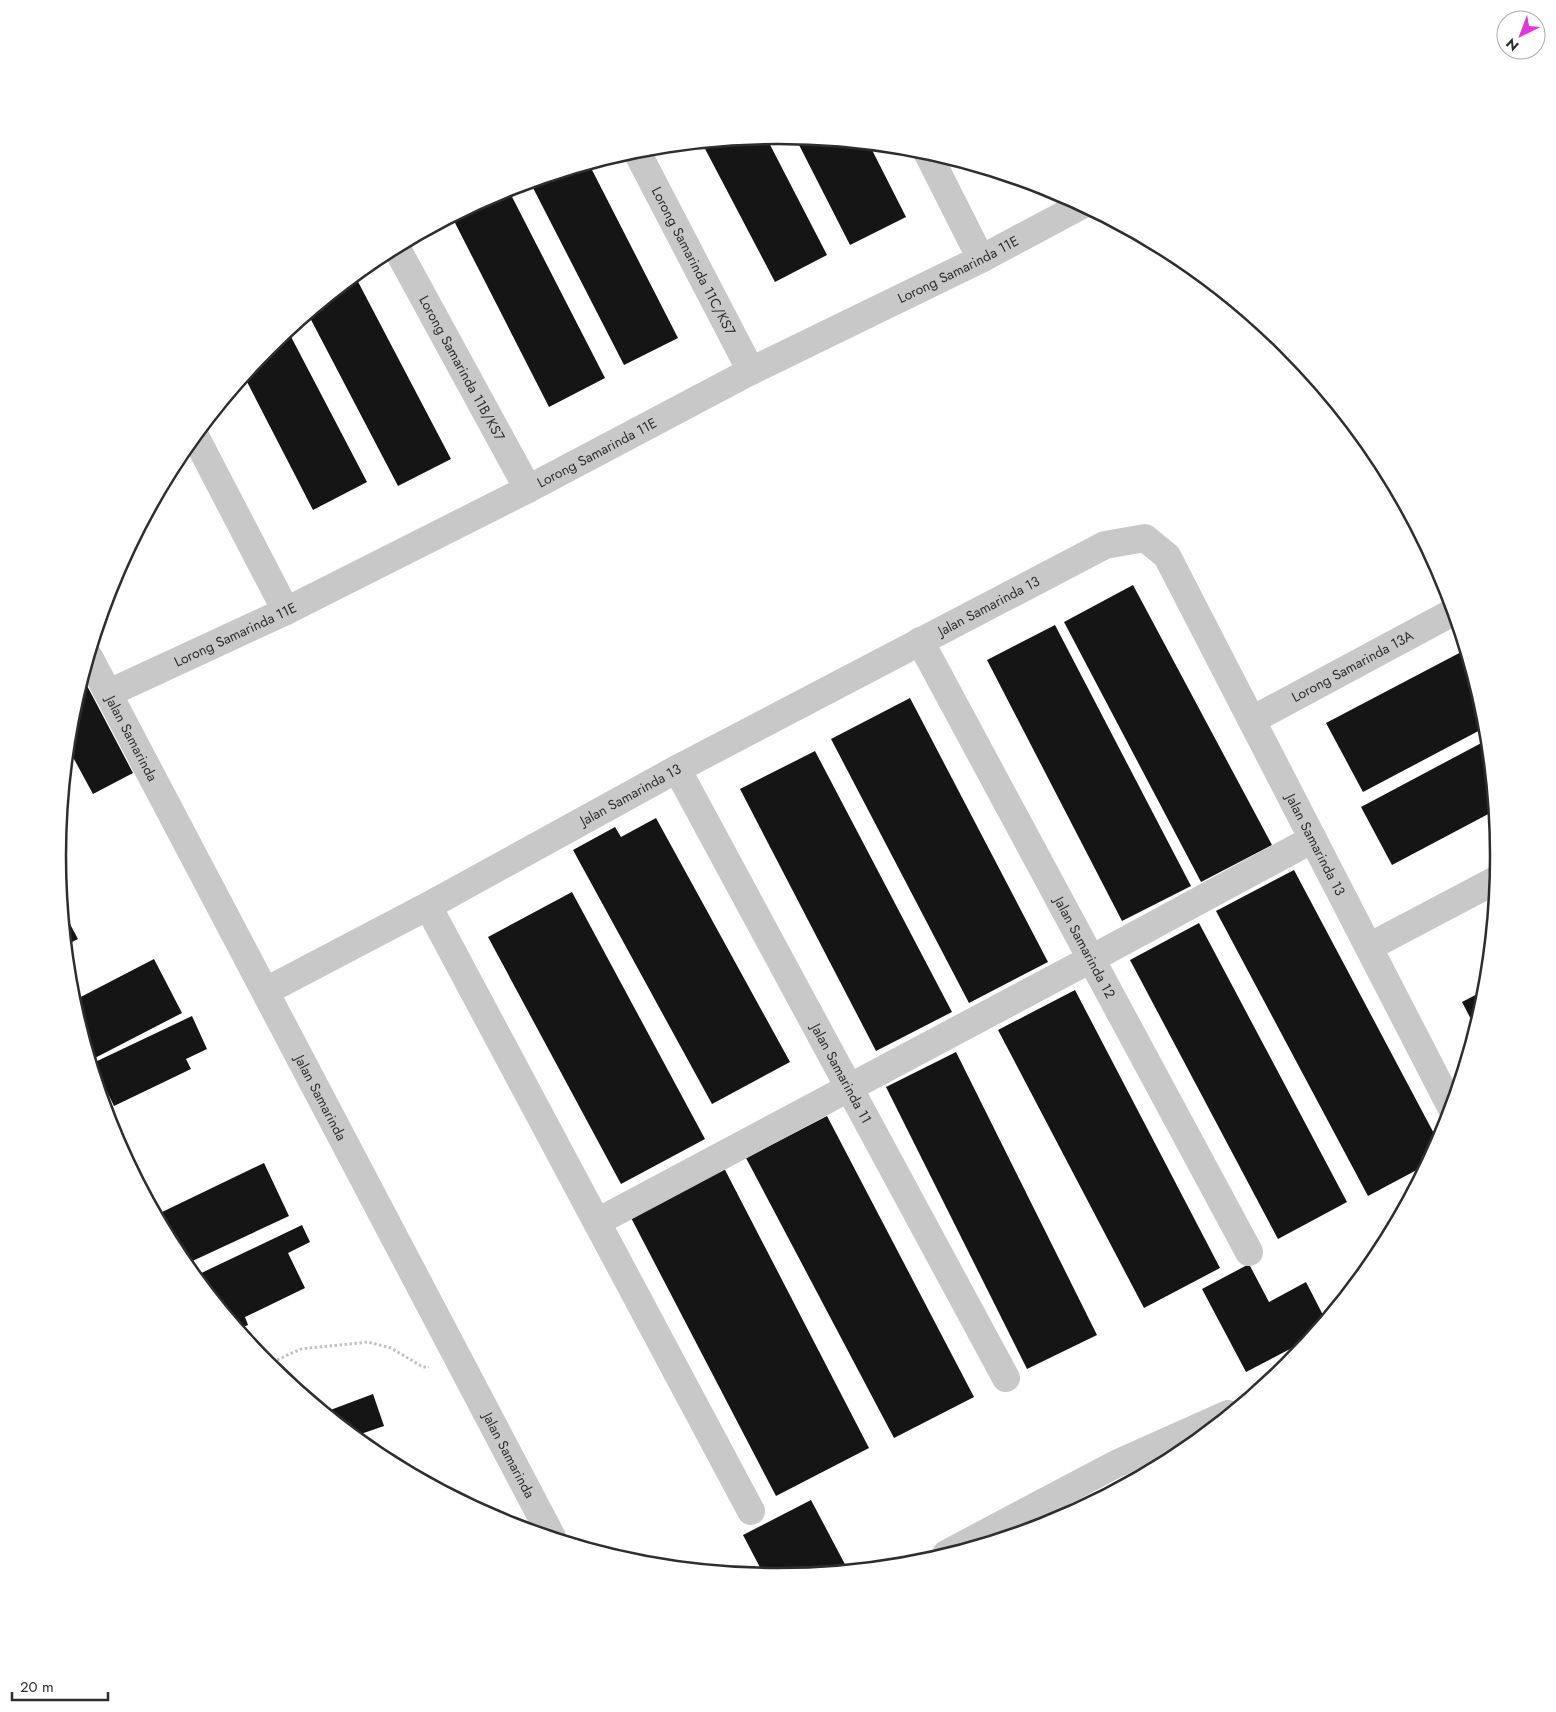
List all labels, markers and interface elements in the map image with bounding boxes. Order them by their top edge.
north arrow [1496,10,1546,60]
text: N [1501,34,1523,56]
street label: Lorong Samarinda 11C/KS7 [647,183,741,339]
street label: Lorong Samarinda 11E [894,231,1022,308]
street label: Lorong Samarinda 11B/KS7 [414,292,510,445]
street label: Lorong Samarinda 11E [533,413,660,492]
street label: Jalan Samarinda 13 [933,571,1043,642]
street label: Lorong Samarinda 11E [171,597,300,672]
street label: Lorong Samarinda 13A [1288,625,1418,707]
street label: Jalan Samarinda [100,690,163,785]
street label: Jalan Samarinda 13 [575,759,685,831]
street label: Jalan Samarinda 13 [1280,788,1351,900]
street label: Jalan Samarinda 12 [1049,891,1121,1002]
street label: Jalan Samarinda 11 [805,1018,877,1127]
street label: Jalan Samarinda [289,1050,352,1144]
street label: Jalan Samarinda [477,1407,540,1502]
scale bar [12,1670,109,1702]
text: 20 m [20,1676,54,1698]

